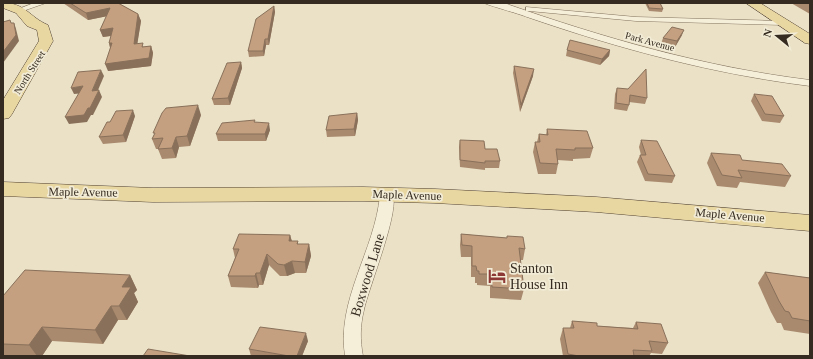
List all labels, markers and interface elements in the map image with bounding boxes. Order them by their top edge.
north arrow [757,16,797,56]
text: N [761,27,774,39]
street label: Park Avenue [624,30,676,53]
street label: North Street [12,48,47,96]
street label: Maple Avenue [48,184,118,200]
street label: Maple Avenue [372,187,442,203]
street label: Maple Avenue [695,205,765,225]
street label: Boxwood Lane [348,232,387,318]
place label: Stanton House Inn [510,261,568,292]
hotel icon: Stanton House Inn [487,266,507,286]

